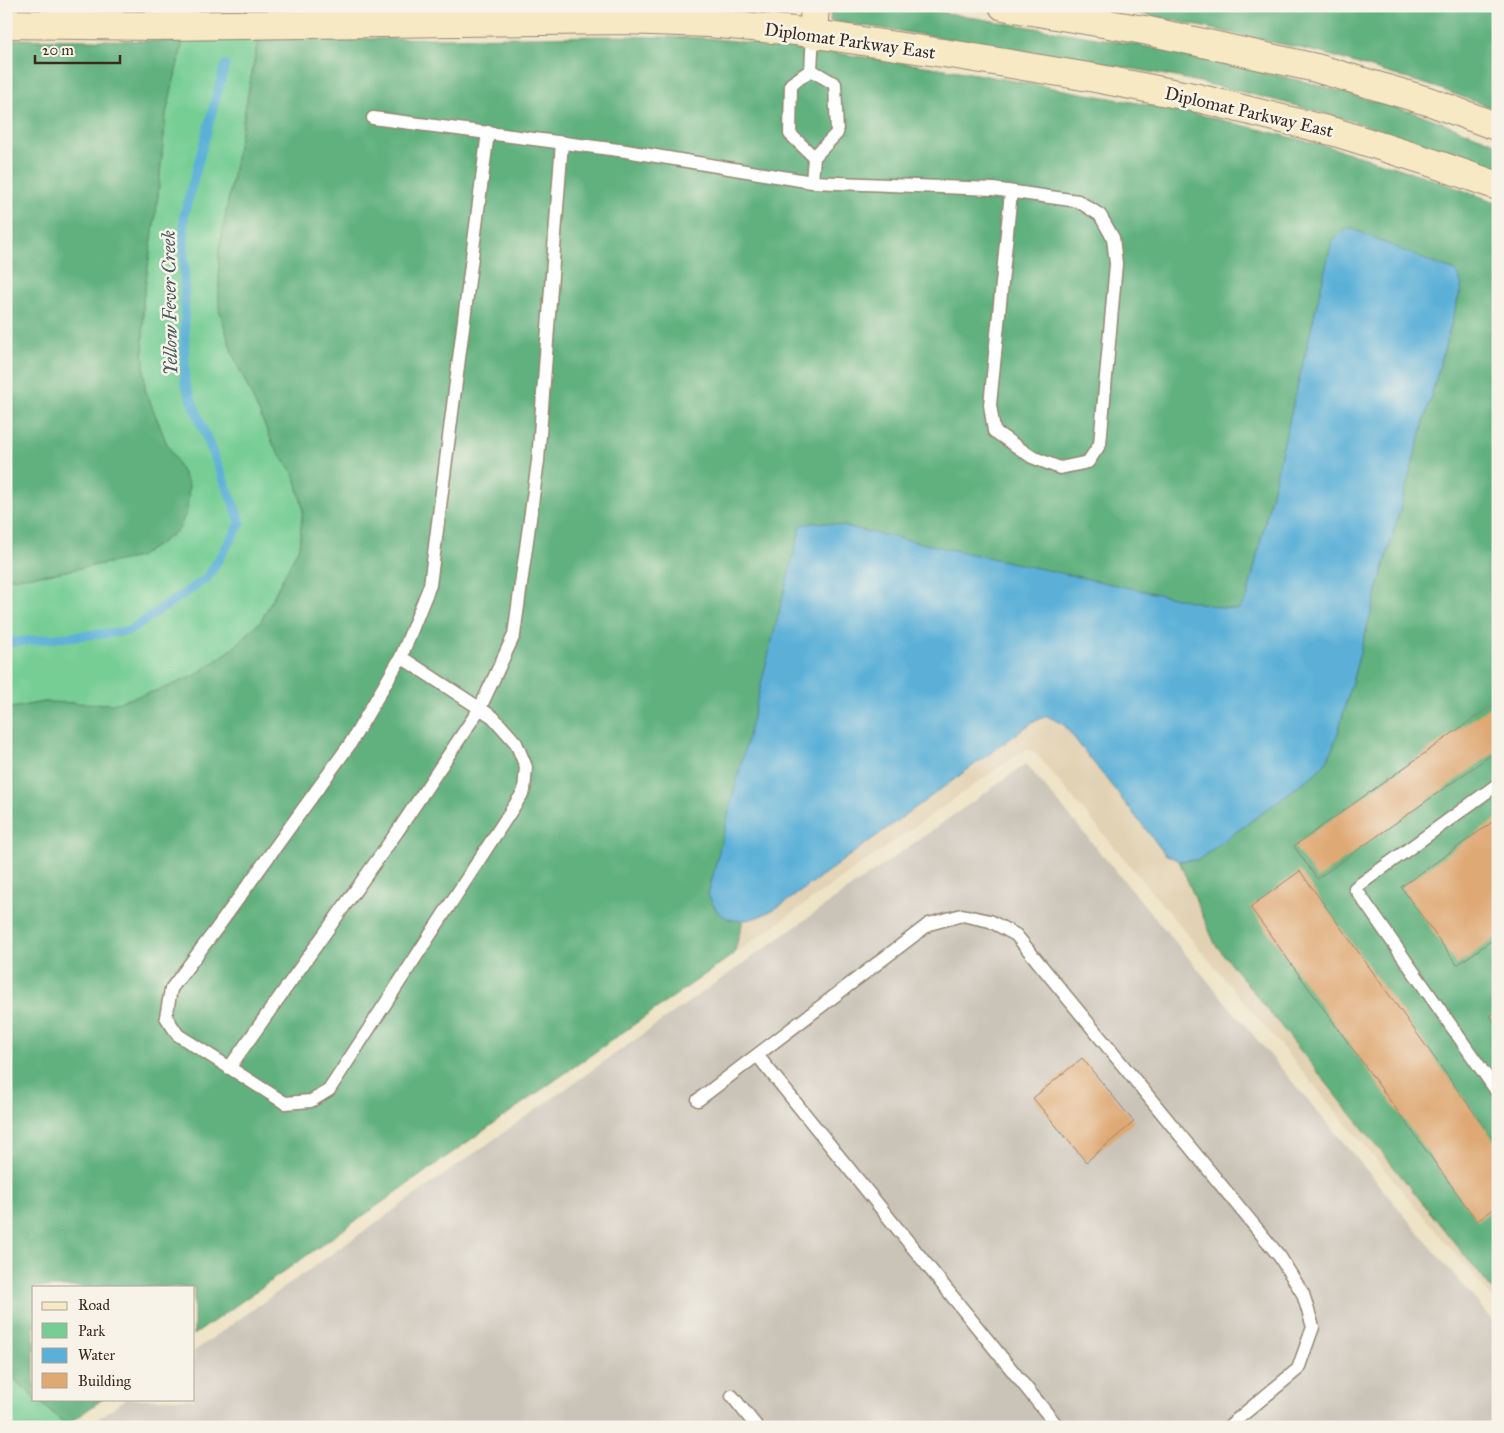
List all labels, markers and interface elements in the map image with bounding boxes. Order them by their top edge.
street label: Diplomat Parkway East [763,18,937,64]
scale bar [35,32,120,64]
text: 20 m [42,41,74,59]
street label: Diplomat Parkway East [1163,82,1336,142]
water label: Yellow Fever Creek [157,230,182,376]
legend [32,1286,195,1400]
text: Road [78,1296,110,1314]
text: Park [78,1322,105,1340]
text: Water [78,1346,115,1364]
text: Building [78,1372,132,1390]

